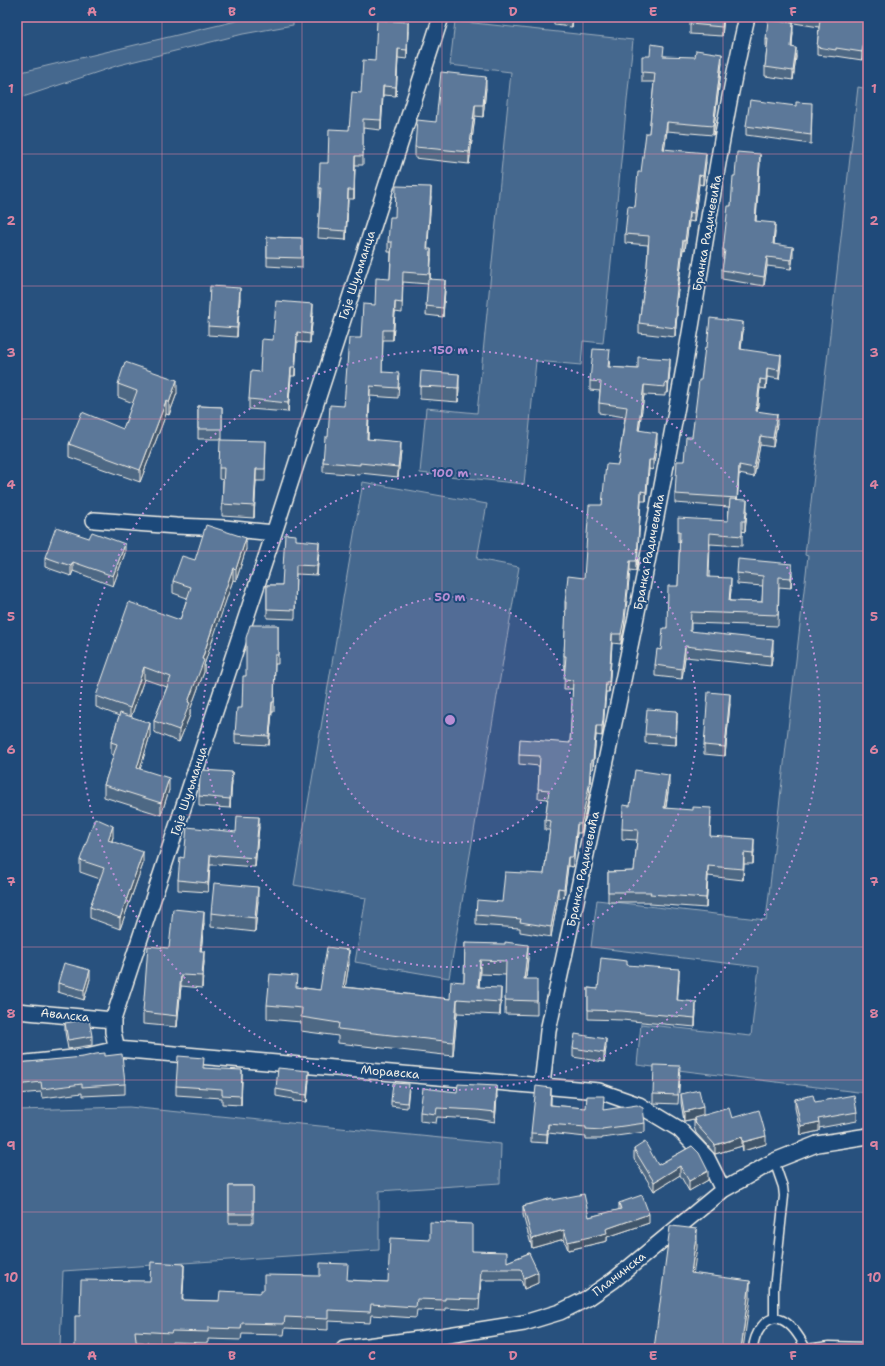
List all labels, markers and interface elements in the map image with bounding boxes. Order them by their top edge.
text: A [87,3,97,20]
text: B [228,3,236,20]
text: C [368,3,376,20]
text: D [508,3,518,20]
text: E [649,3,658,20]
text: F [789,3,797,20]
text: 1 [8,80,14,97]
text: 1 [871,80,877,97]
street label: Бранка Радичевића [689,173,725,292]
text: 2 [6,212,16,229]
text: 2 [869,212,879,229]
street label: Гаје Шуљманца [335,228,379,322]
text: 150 m [432,342,468,358]
text: 3 [6,344,16,361]
text: 3 [869,344,879,361]
text: 100 m [432,465,469,481]
text: 4 [6,476,16,493]
text: 4 [869,476,879,493]
street label: Бранка Радичевића [630,492,668,611]
text: 50 m [435,589,466,605]
text: 5 [7,608,15,625]
text: 5 [870,608,878,625]
centre of rings [443,713,457,727]
text: 6 [6,741,16,758]
text: 6 [869,741,879,758]
street label: Гаје Шуљманца [167,744,211,838]
street label: Бранка Радичевића [563,809,603,928]
text: 7 [6,873,16,890]
text: 7 [869,873,879,890]
street label: Авалска [40,1004,91,1026]
text: 8 [6,1005,16,1022]
text: 8 [869,1005,879,1022]
street label: Моравска [360,1061,421,1083]
text: 9 [6,1137,16,1154]
text: 9 [869,1137,879,1154]
street label: Планинска [589,1248,649,1300]
text: 10 [4,1269,18,1286]
text: 10 [867,1269,881,1286]
text: A [87,1347,97,1364]
text: B [228,1347,236,1364]
text: C [368,1347,376,1364]
text: D [508,1347,518,1364]
text: E [649,1347,658,1364]
text: F [789,1347,797,1364]

